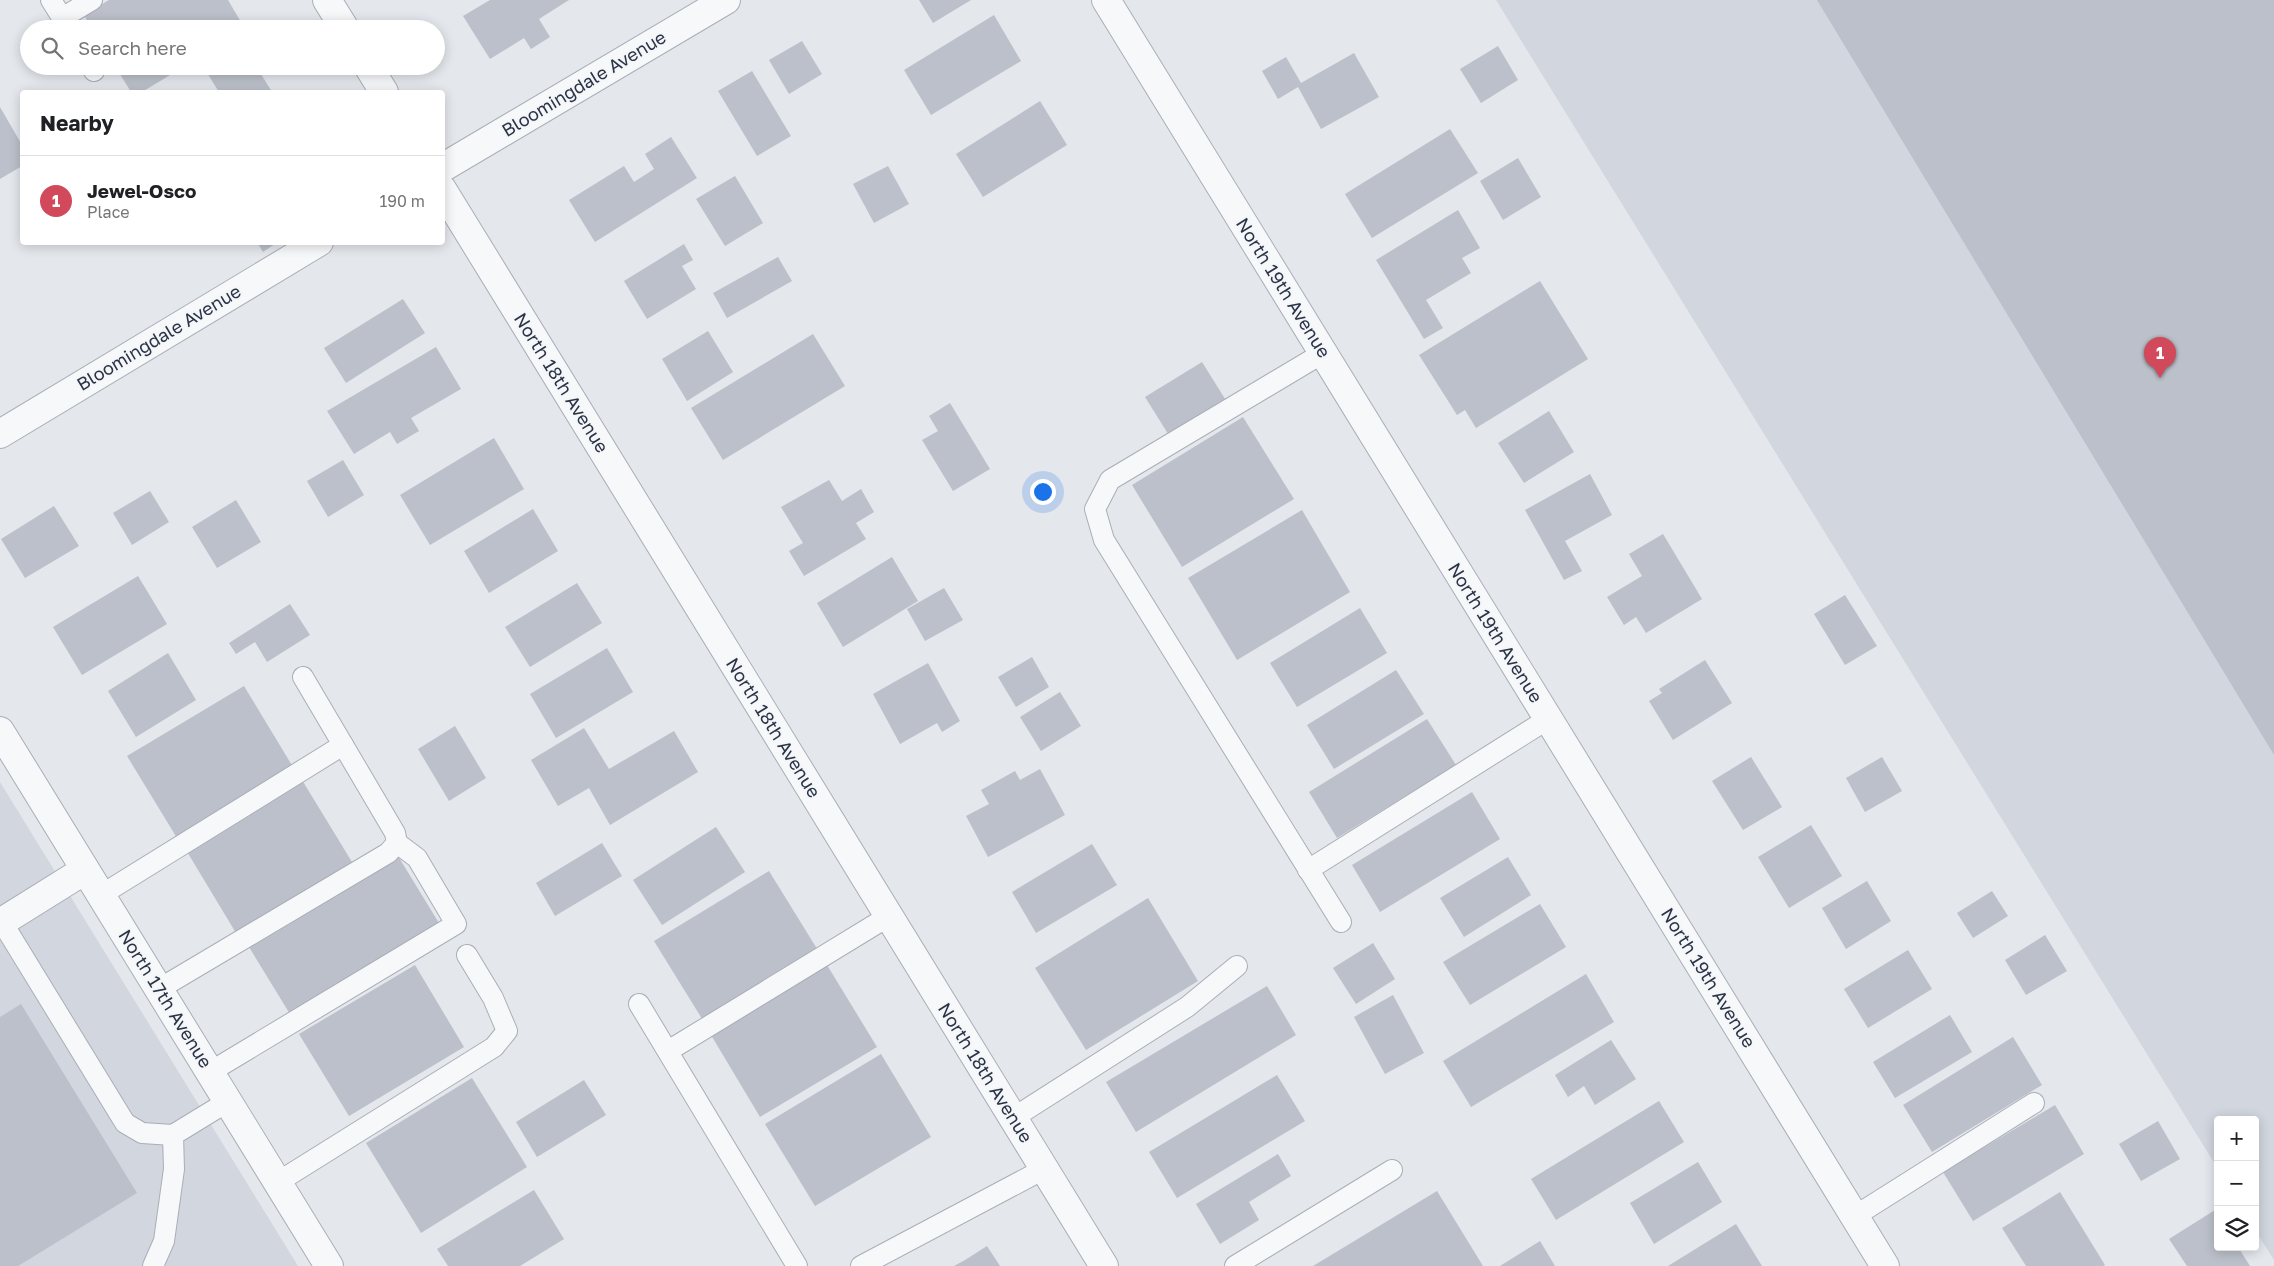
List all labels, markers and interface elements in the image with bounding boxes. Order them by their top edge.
search box [20,20,445,75]
street label: Bloomingdale Avenue [497,25,669,141]
icon: search [38,34,66,62]
text: Search here [78,36,187,59]
text: Nearby [40,110,114,136]
text: Jewel-Osco [87,179,196,202]
text: 1 [52,191,60,211]
text: 190 m [379,191,425,211]
text: Place [87,202,130,222]
street label: North 19th Avenue [1232,214,1336,361]
street label: Bloomingdale Avenue [72,279,244,395]
street label: North 18th Avenue [510,309,614,456]
pin: 1 [2144,337,2176,378]
your location [1030,479,1056,505]
street label: North 19th Avenue [1444,559,1548,706]
street label: North 18th Avenue [722,654,826,801]
street label: North 19th Avenue [1657,904,1761,1051]
street label: North 17th Avenue [114,925,217,1072]
street label: North 18th Avenue [934,999,1038,1146]
map controls [2214,1116,2259,1251]
button: + [2214,1116,2259,1161]
button: − [2214,1161,2259,1206]
button: layers [2214,1206,2259,1251]

